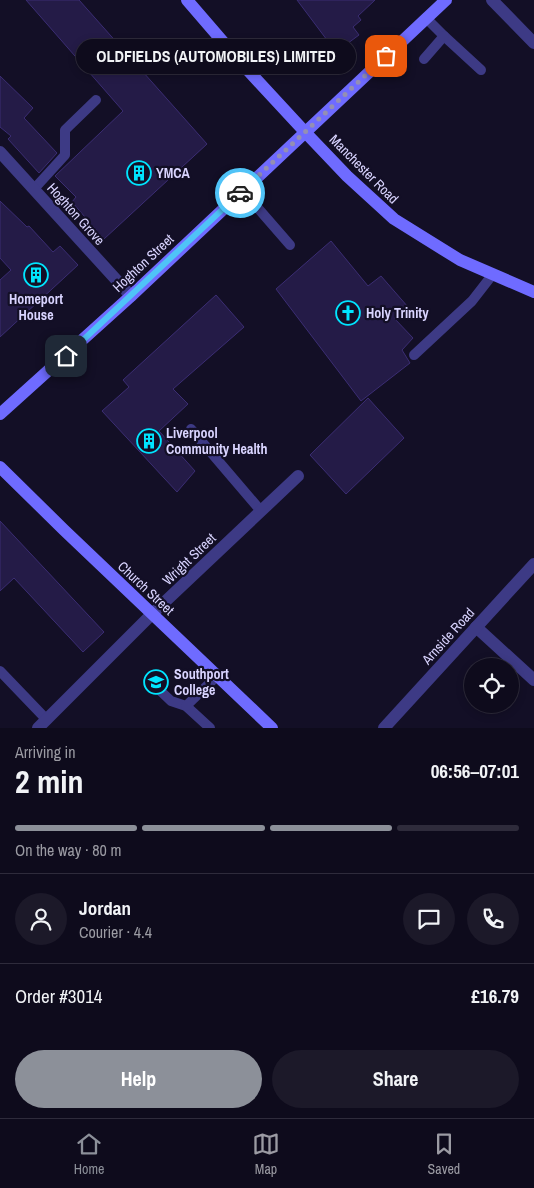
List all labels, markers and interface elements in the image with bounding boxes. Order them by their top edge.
pin [365,35,407,77]
callout: OLDFIELDS (AUTOMOBILES) LIMITED [76,38,356,74]
icon: bag [372,42,400,70]
text: OLDFIELDS (AUTOMOBILES) LIMITED [96,45,336,67]
street label: Manchester Road [326,131,402,207]
building icon: YMCA [126,160,152,186]
place label: YMCA [156,164,191,182]
courier [215,168,265,218]
street label: Hoghton Grove [43,179,109,249]
icon: car [226,179,254,207]
street label: Hoghton Street [109,230,177,296]
building icon: Homeport House [23,262,49,288]
place label: Homeport House [9,290,63,324]
church icon: Holy Trinity [335,300,361,326]
place label: Holy Trinity [366,304,429,322]
pin [45,335,87,377]
icon: home [52,342,80,370]
place label: Liverpool Community Health [166,424,267,458]
building icon: Liverpool Community Health [136,428,162,454]
street label: Wright Street [158,529,220,589]
street label: Church Street [114,557,178,619]
street label: Arnside Road [417,604,478,669]
map controls [464,658,519,713]
button: locate [464,658,519,713]
place label: Southport College [174,665,229,699]
school or university icon: Southport College [143,669,169,695]
text: Arriving in [15,741,76,763]
text: 06:56–07:01 [431,758,519,784]
text: 2 min [15,760,84,803]
text: On the way · 80 m [15,839,121,861]
button: person [15,893,67,945]
button: chat [403,893,455,945]
button: phone [467,893,519,945]
text: Jordan [79,895,131,921]
text: Courier · 4.4 [79,921,152,943]
text: Order #3014 [15,983,102,1009]
text: £16.79 [471,983,519,1009]
button: Help [15,1050,262,1108]
button: Share [272,1050,519,1108]
tab: Home [74,1130,104,1178]
tab: Map [252,1130,280,1178]
tab: Saved [428,1130,460,1178]

